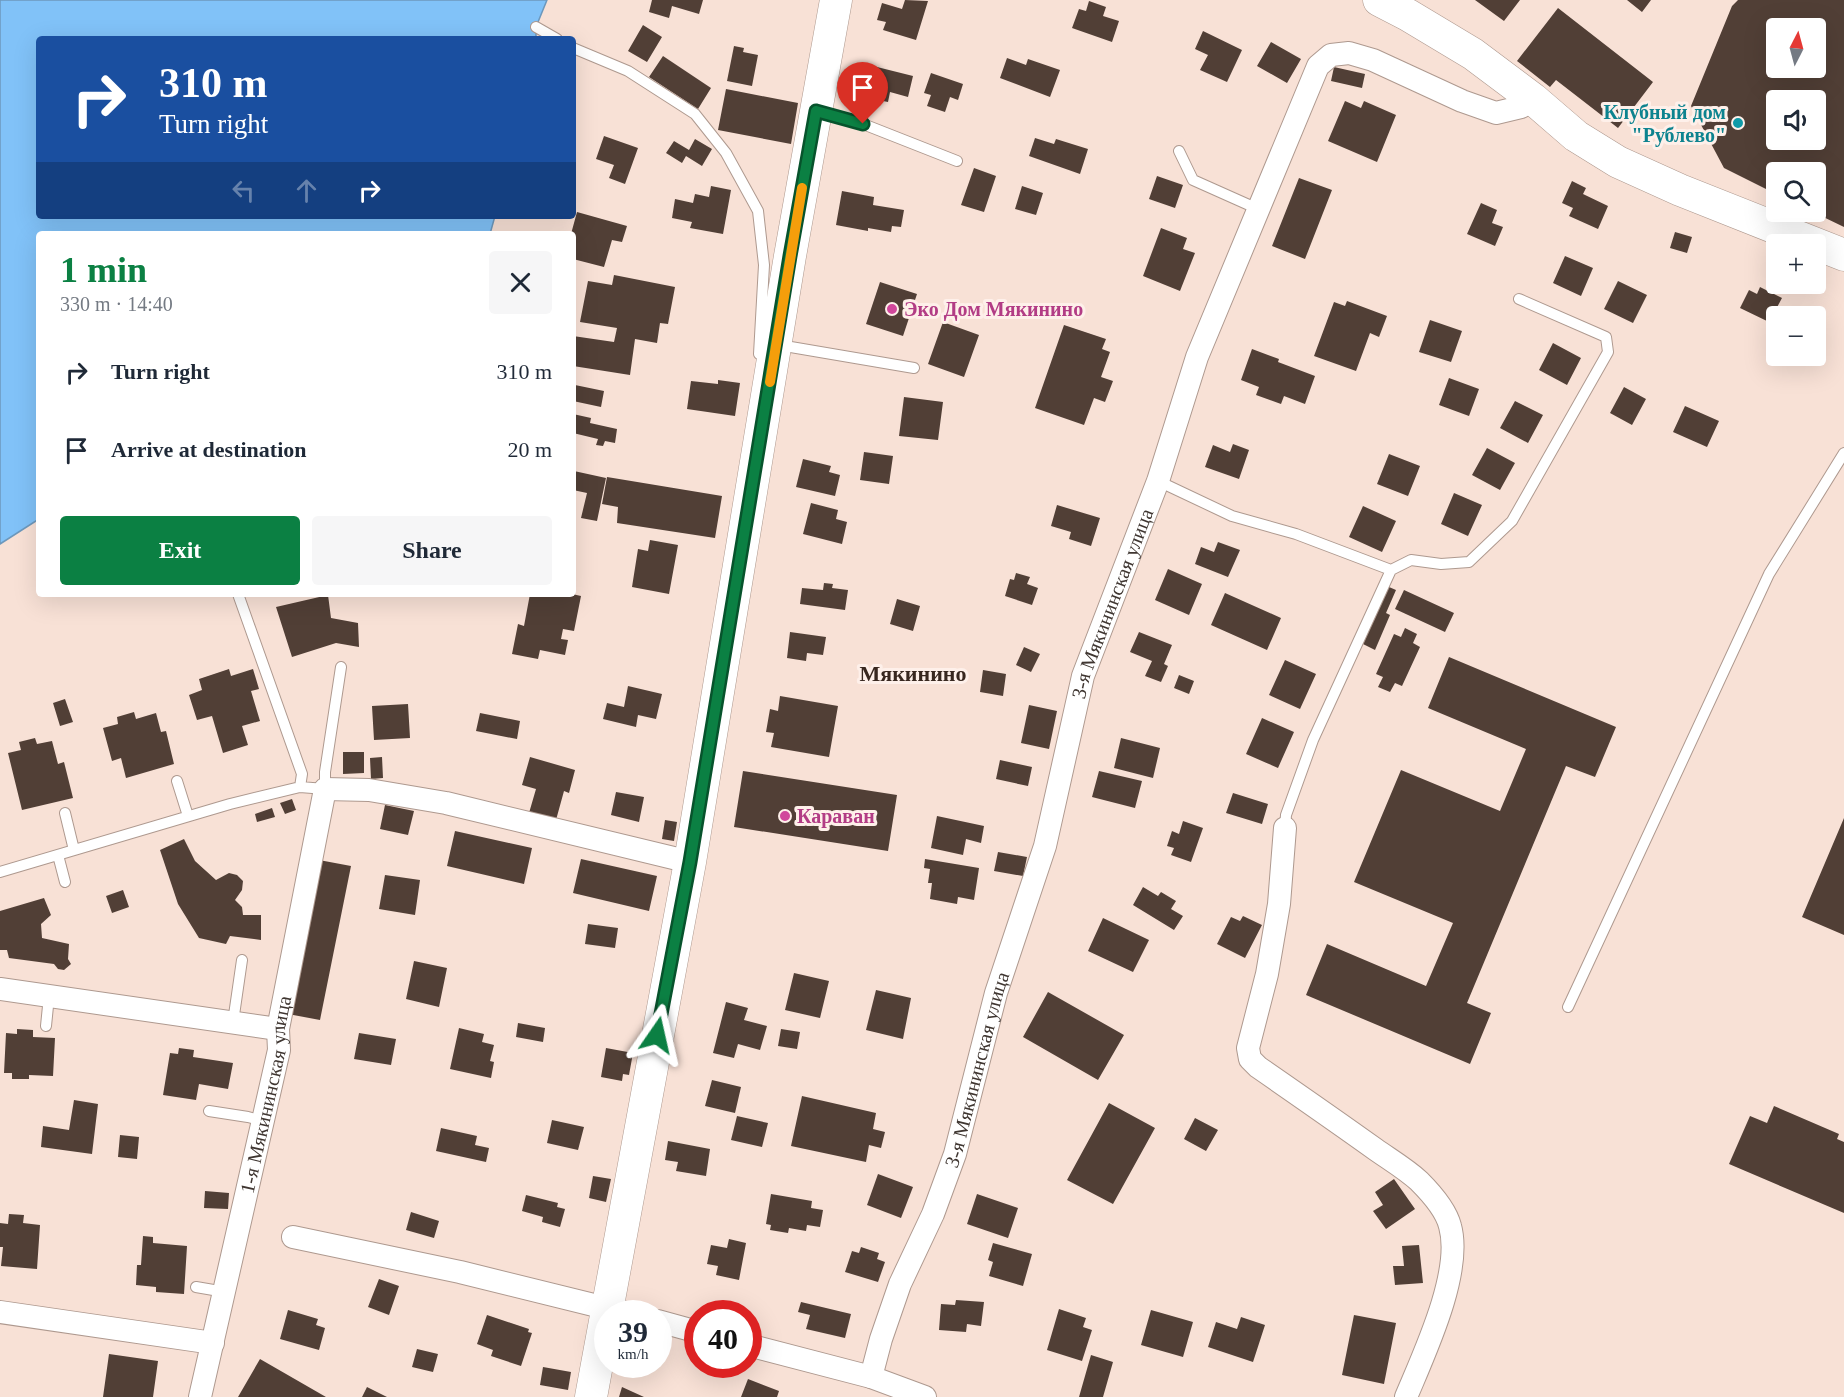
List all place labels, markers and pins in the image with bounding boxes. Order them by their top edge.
pin [837,62,888,124]
place label: Клубный дом "Рублево" [1604,101,1726,147]
marker: Клубный дом "Рублево" [1731,116,1745,130]
place label: Эко Дом Мякинино [904,298,1083,321]
marker: Эко Дом Мякинино [885,302,899,316]
place label: Караван [797,805,875,828]
marker: Караван [778,809,792,823]

